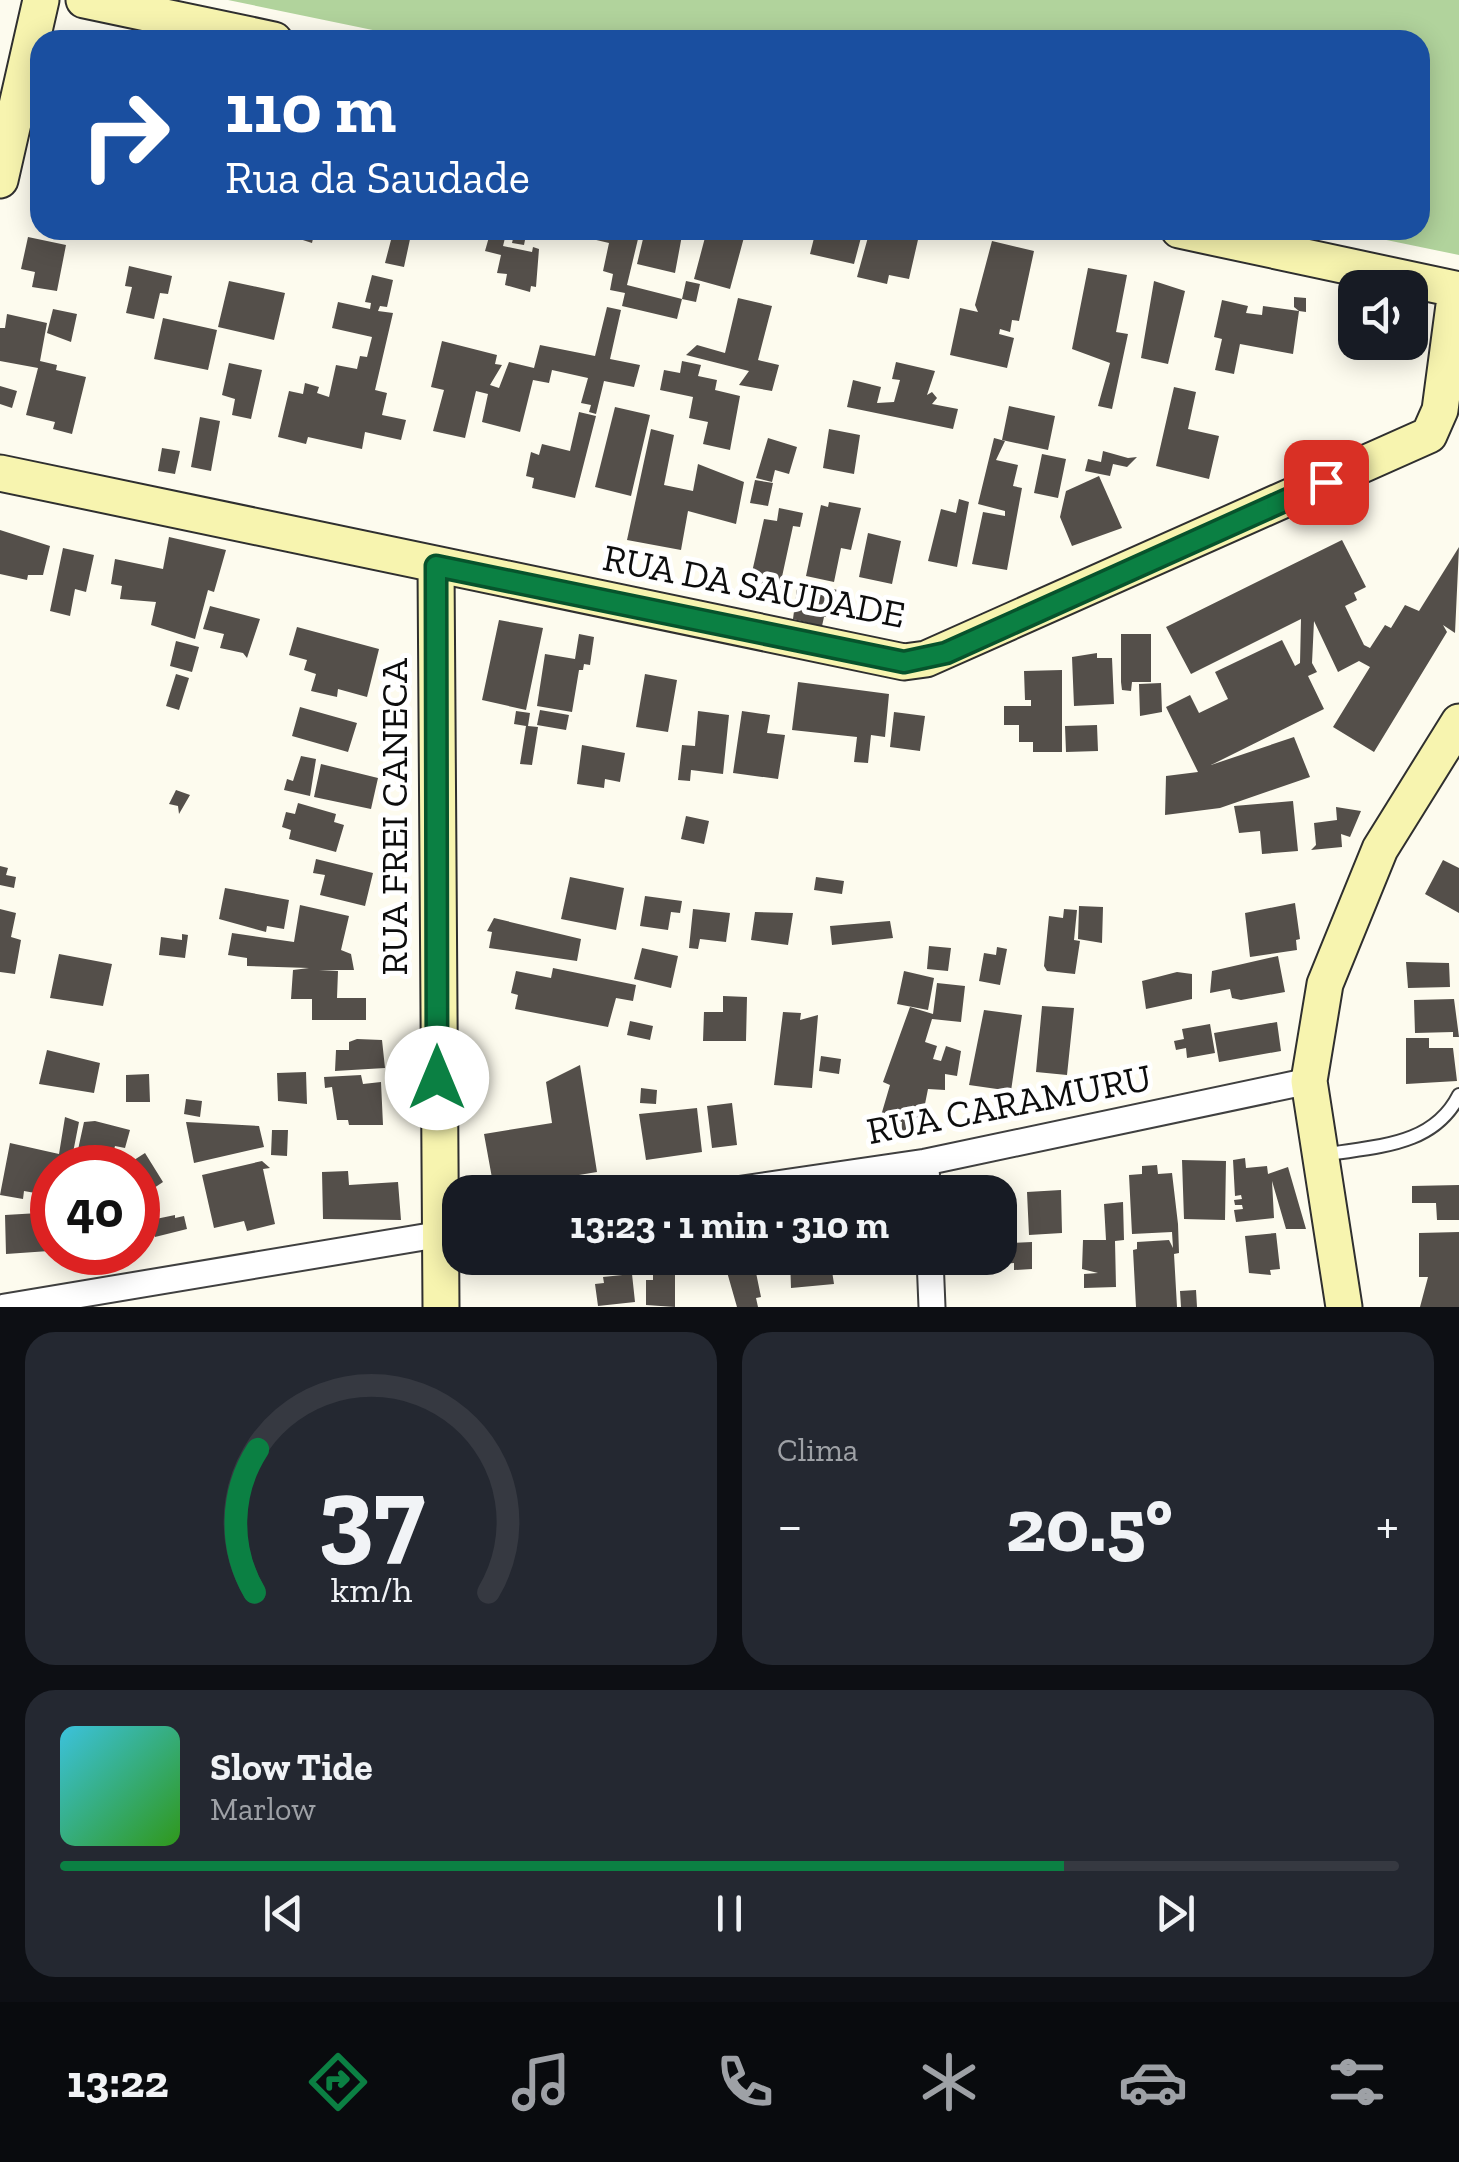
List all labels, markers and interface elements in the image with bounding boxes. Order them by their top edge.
text: 110 m [225,66,396,150]
icon: right [60,70,190,200]
text: Rua da Saudade [225,151,530,205]
map controls [1338,270,1428,360]
button: sound [1338,270,1428,360]
pin [1284,440,1369,525]
icon: arrive [1299,455,1354,510]
street label: RUA DA SAUDADE [599,534,909,638]
street label: RUA FREI CANECA [371,658,417,976]
position arrow [385,1026,489,1130]
street label: RUA CARAMURU [863,1054,1155,1154]
speed limit sign: 40 [30,1145,160,1275]
text: 13:23 · 1 min · 310 m [570,1202,889,1248]
text: Clima [777,1431,858,1469]
text: 37 [318,1452,424,1577]
text: 20.5° [1006,1480,1173,1570]
text: − [777,1492,803,1558]
text: + [1376,1492,1399,1558]
text: km/h [330,1568,412,1611]
text: Slow Tide [210,1744,373,1790]
text: Marlow [210,1790,316,1828]
icon: previous [256,1886,311,1941]
icon: pause [702,1886,757,1941]
icon: next [1148,1886,1203,1941]
icon: directions [303,2047,373,2117]
icon: music [506,2047,576,2117]
icon: phone [710,2047,780,2117]
icon: climate [914,2047,984,2117]
icon: car [1118,2047,1188,2117]
icon: filters [1322,2047,1392,2117]
text: 13:22 [67,2055,169,2109]

